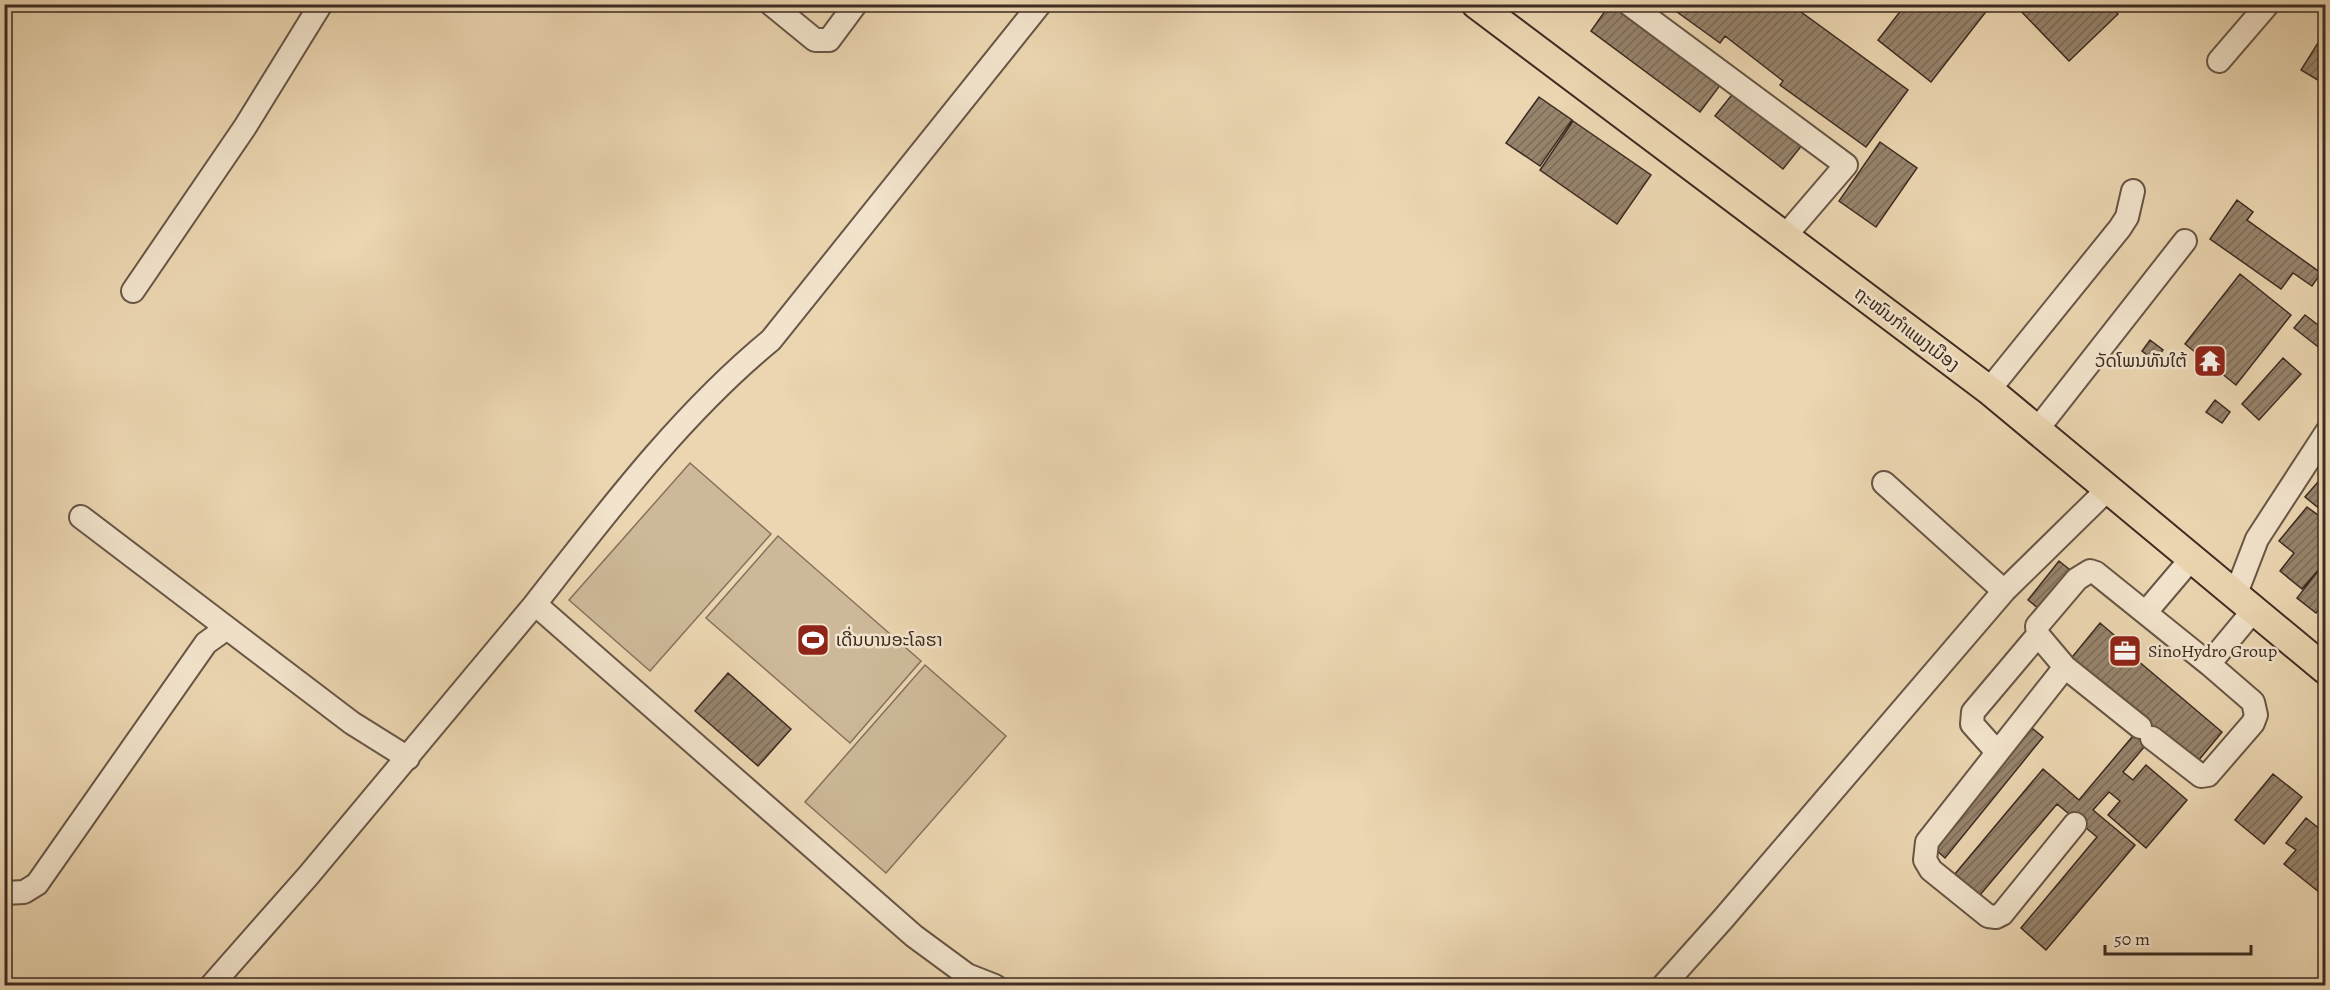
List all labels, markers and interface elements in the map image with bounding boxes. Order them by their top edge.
street label: ຖະໜົນກຳແພງເມືອງ [1849,281,1965,377]
temple icon: ວັດໂພນທັນໃຕ້ [2192,343,2228,379]
place label: ວັດໂພນທັນໃຕ້ [2095,349,2187,373]
sports icon: ເດີ່ນບານອະໂລຮາ [795,622,831,658]
place label: ເດີ່ນບານອະໂລຮາ [836,626,943,652]
office icon: SinoHydro Group [2107,633,2143,669]
place label: SinoHydro Group [2148,639,2277,663]
scale bar [2105,918,2250,956]
text: 50 m [2114,927,2150,951]

